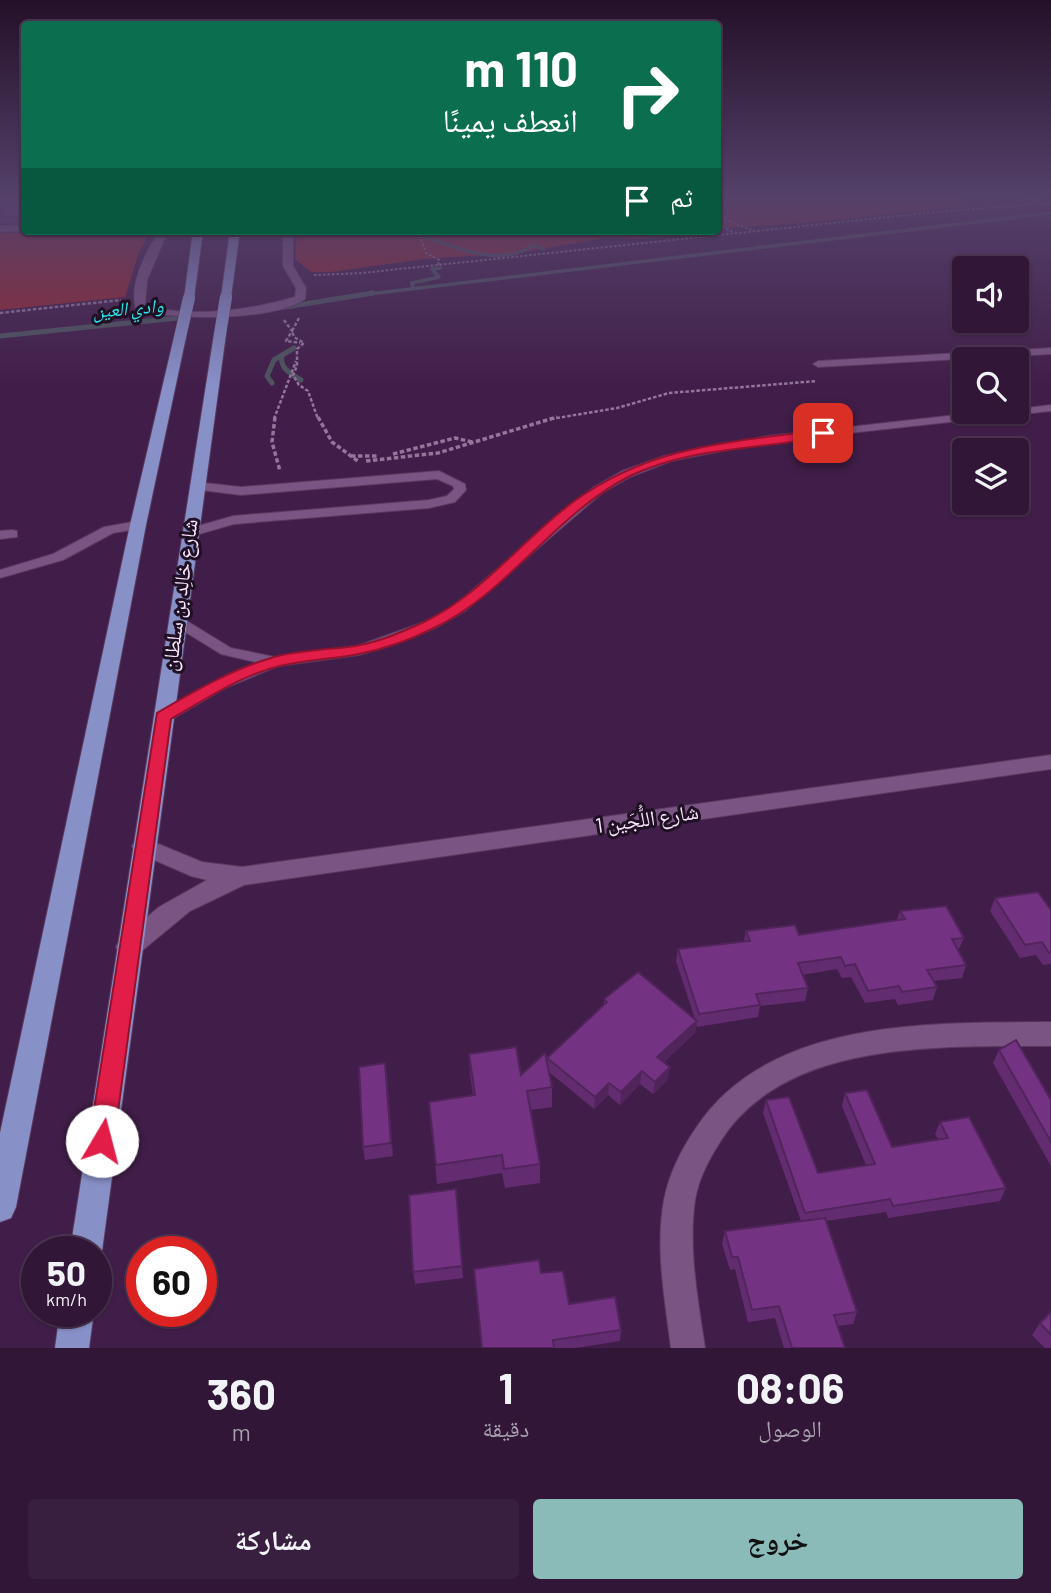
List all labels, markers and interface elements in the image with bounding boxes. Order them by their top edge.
text: 110 m [464,38,578,97]
icon: right [602,49,693,140]
text: انعطف يمينًا [443,100,578,138]
text: ثم [670,181,693,212]
icon: arrive [618,182,656,220]
map controls [952,256,1029,515]
button: sound [952,256,1029,333]
water label: وادي العين [92,293,165,327]
button: search [952,347,1029,424]
pin [793,403,853,463]
icon: arrive [804,414,842,452]
button: layers [952,438,1029,515]
street label: شارع خالِد بن سلطان [155,517,204,673]
street label: شارع اللُّجَين 1 [593,797,700,839]
position arrow [65,1104,139,1178]
speed limit sign: 60 [126,1236,217,1327]
text: 50 [47,1251,86,1293]
text: km/h [46,1288,87,1310]
text: 1 [498,1362,513,1412]
text: 08:06 [736,1362,844,1412]
text: 360 [207,1368,276,1418]
text: دقيقة [483,1414,529,1442]
text: الوصول [758,1414,822,1442]
text: m [232,1418,251,1446]
button: مشاركة [28,1499,519,1579]
button: خروج [533,1499,1023,1579]

